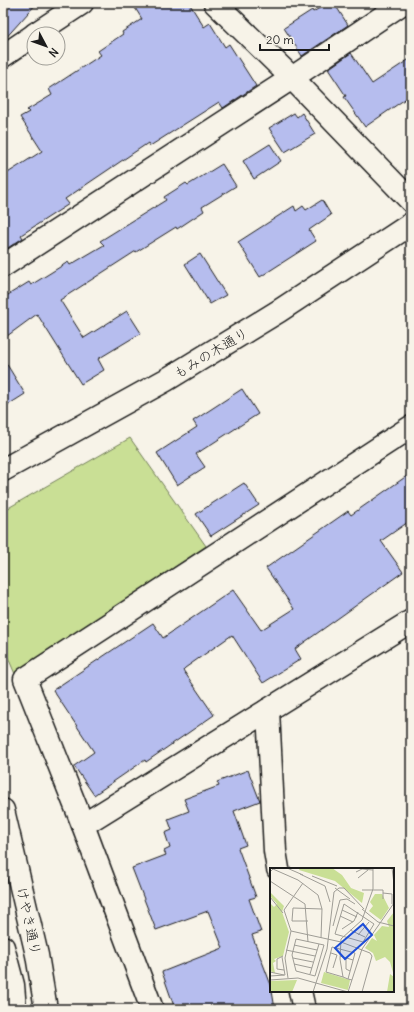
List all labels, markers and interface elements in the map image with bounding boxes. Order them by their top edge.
north arrow [26,26,66,66]
scale bar [260,26,329,52]
text: 20 m [266,32,294,47]
text: N [46,45,61,60]
street label: もみの木通り [170,324,252,382]
inset map [270,868,394,992]
street label: けやき通り [13,885,45,957]

